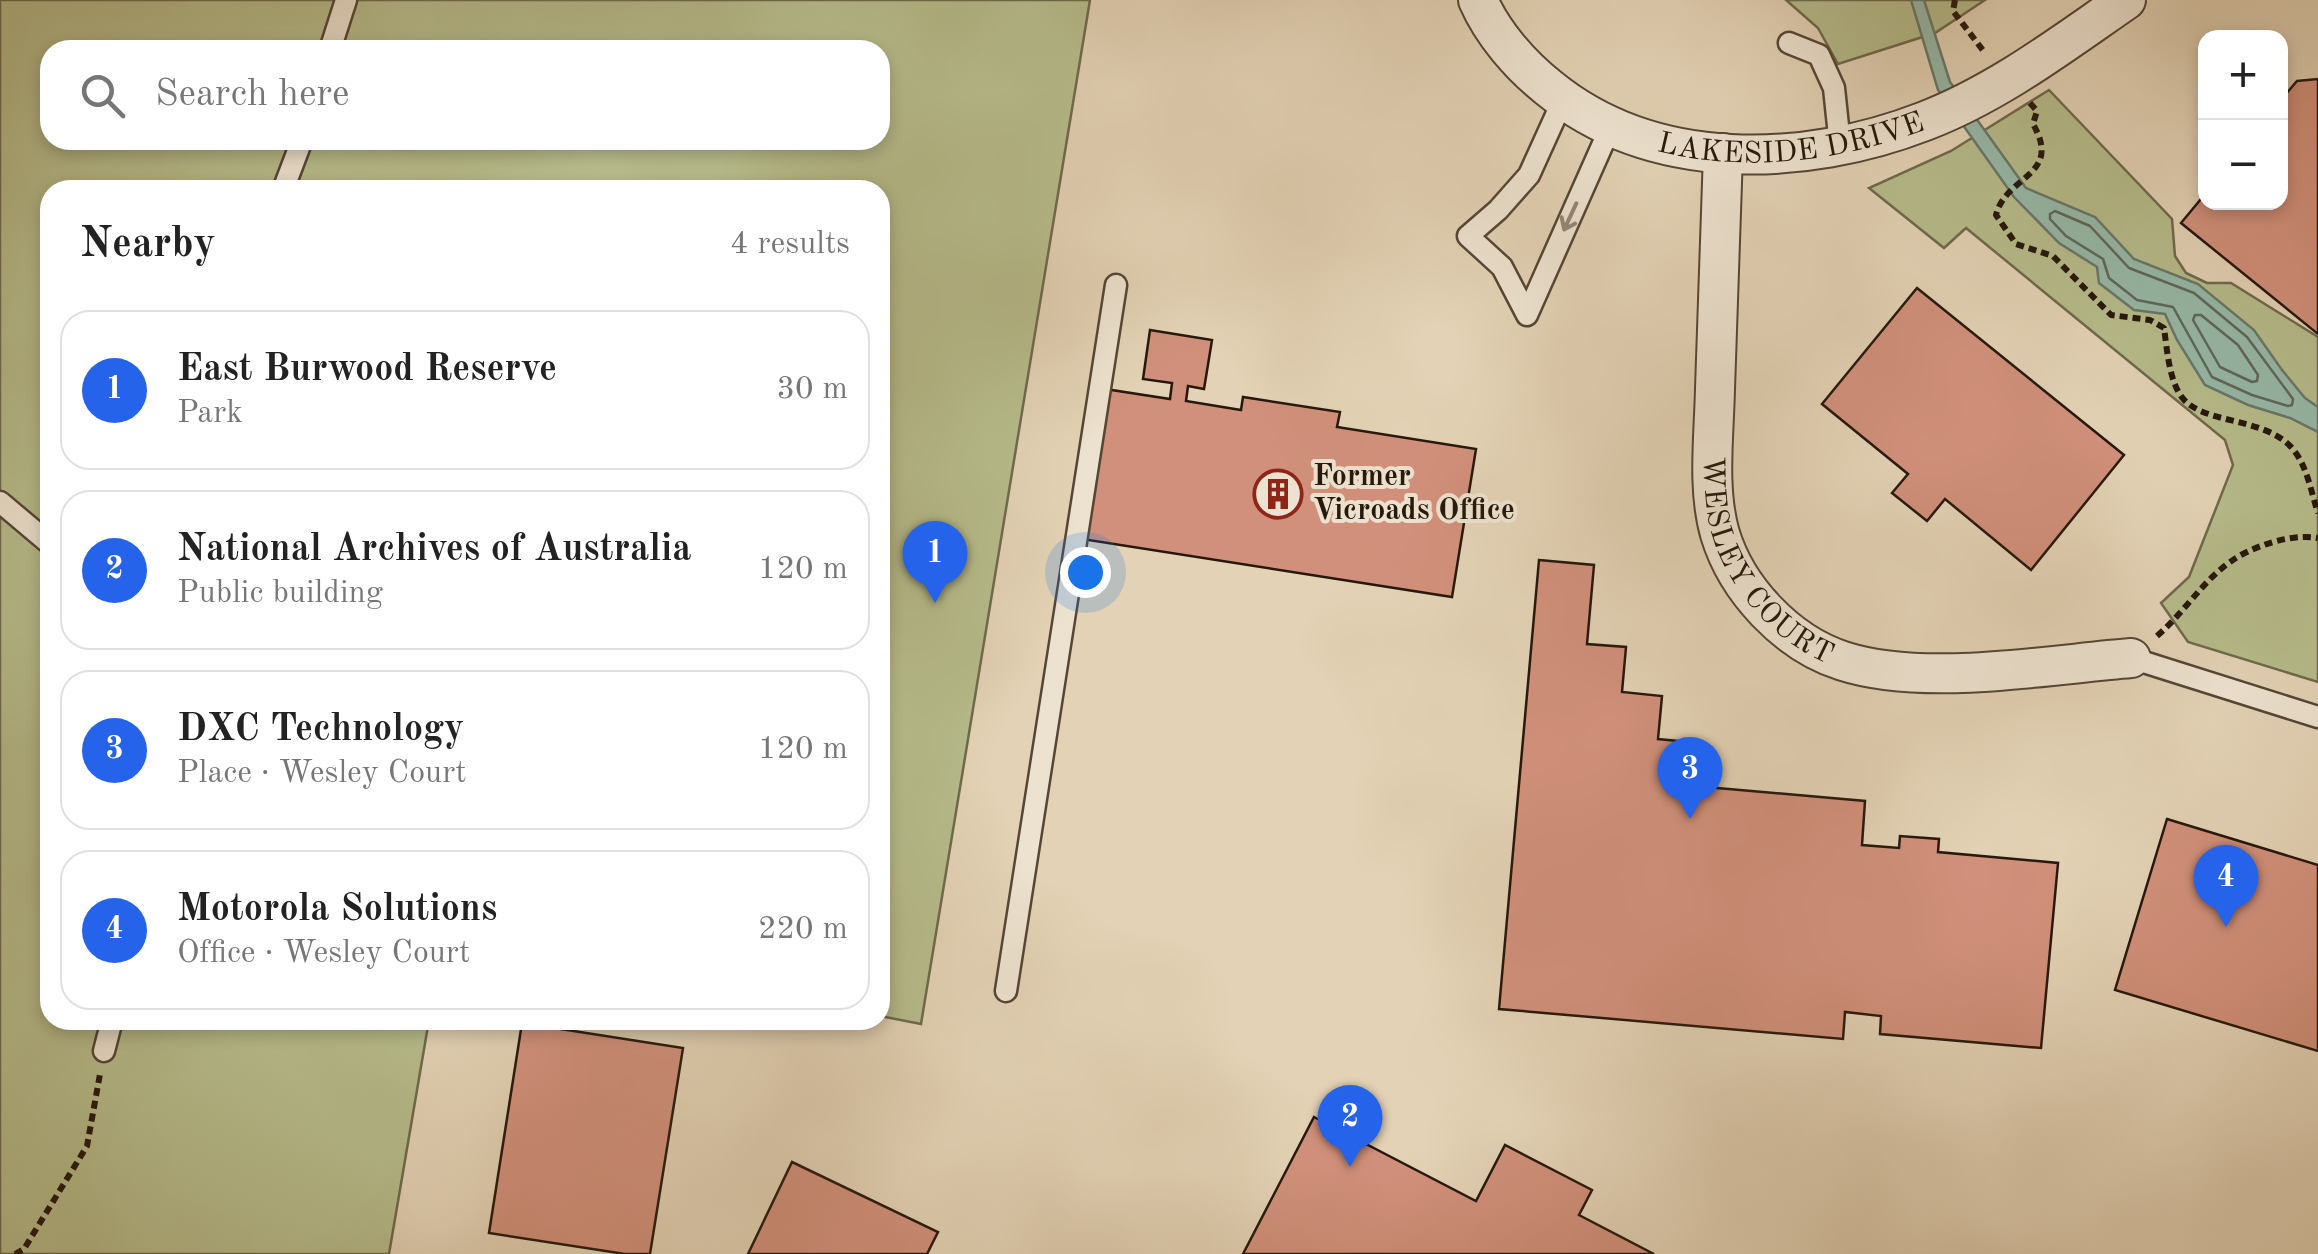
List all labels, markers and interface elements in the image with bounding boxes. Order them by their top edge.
map controls [2198,30,2288,210]
button: + [2198,30,2288,120]
search box [40,40,890,150]
icon: search [75,68,130,123]
text: Search here [155,76,350,114]
street label: LAKESIDE DRIVE [1655,108,1928,170]
button: − [2198,120,2288,210]
one-way arrow [1560,201,1578,232]
text: Nearby [80,224,216,266]
text: 4 results [730,229,850,261]
text: East Burwood Reserve [177,351,557,389]
text: 1 [105,374,124,406]
text: 30 m [777,374,848,406]
text: Park [177,398,243,430]
street label: WESLEY COURT [1697,456,1838,670]
place label: Former Vicroads Office [1313,462,1515,526]
building icon: Former Vicroads Office [1252,468,1304,520]
pin: 1 [902,520,968,603]
text: National Archives of Australia [177,531,692,569]
your location [1060,547,1111,598]
text: 2 [105,554,124,586]
text: 120 m [758,554,848,586]
text: Public building [177,578,383,610]
text: DXC Technology [177,711,464,749]
text: 3 [105,734,124,766]
text: 120 m [758,734,848,766]
pin: 3 [1658,736,1722,819]
text: Place · Wesley Court [177,758,466,790]
pin: 4 [2194,844,2258,927]
text: Motorola Solutions [177,891,497,929]
text: 4 [105,914,124,946]
text: 220 m [758,914,848,946]
text: Office · Wesley Court [177,938,470,970]
pin: 2 [1318,1084,1382,1167]

